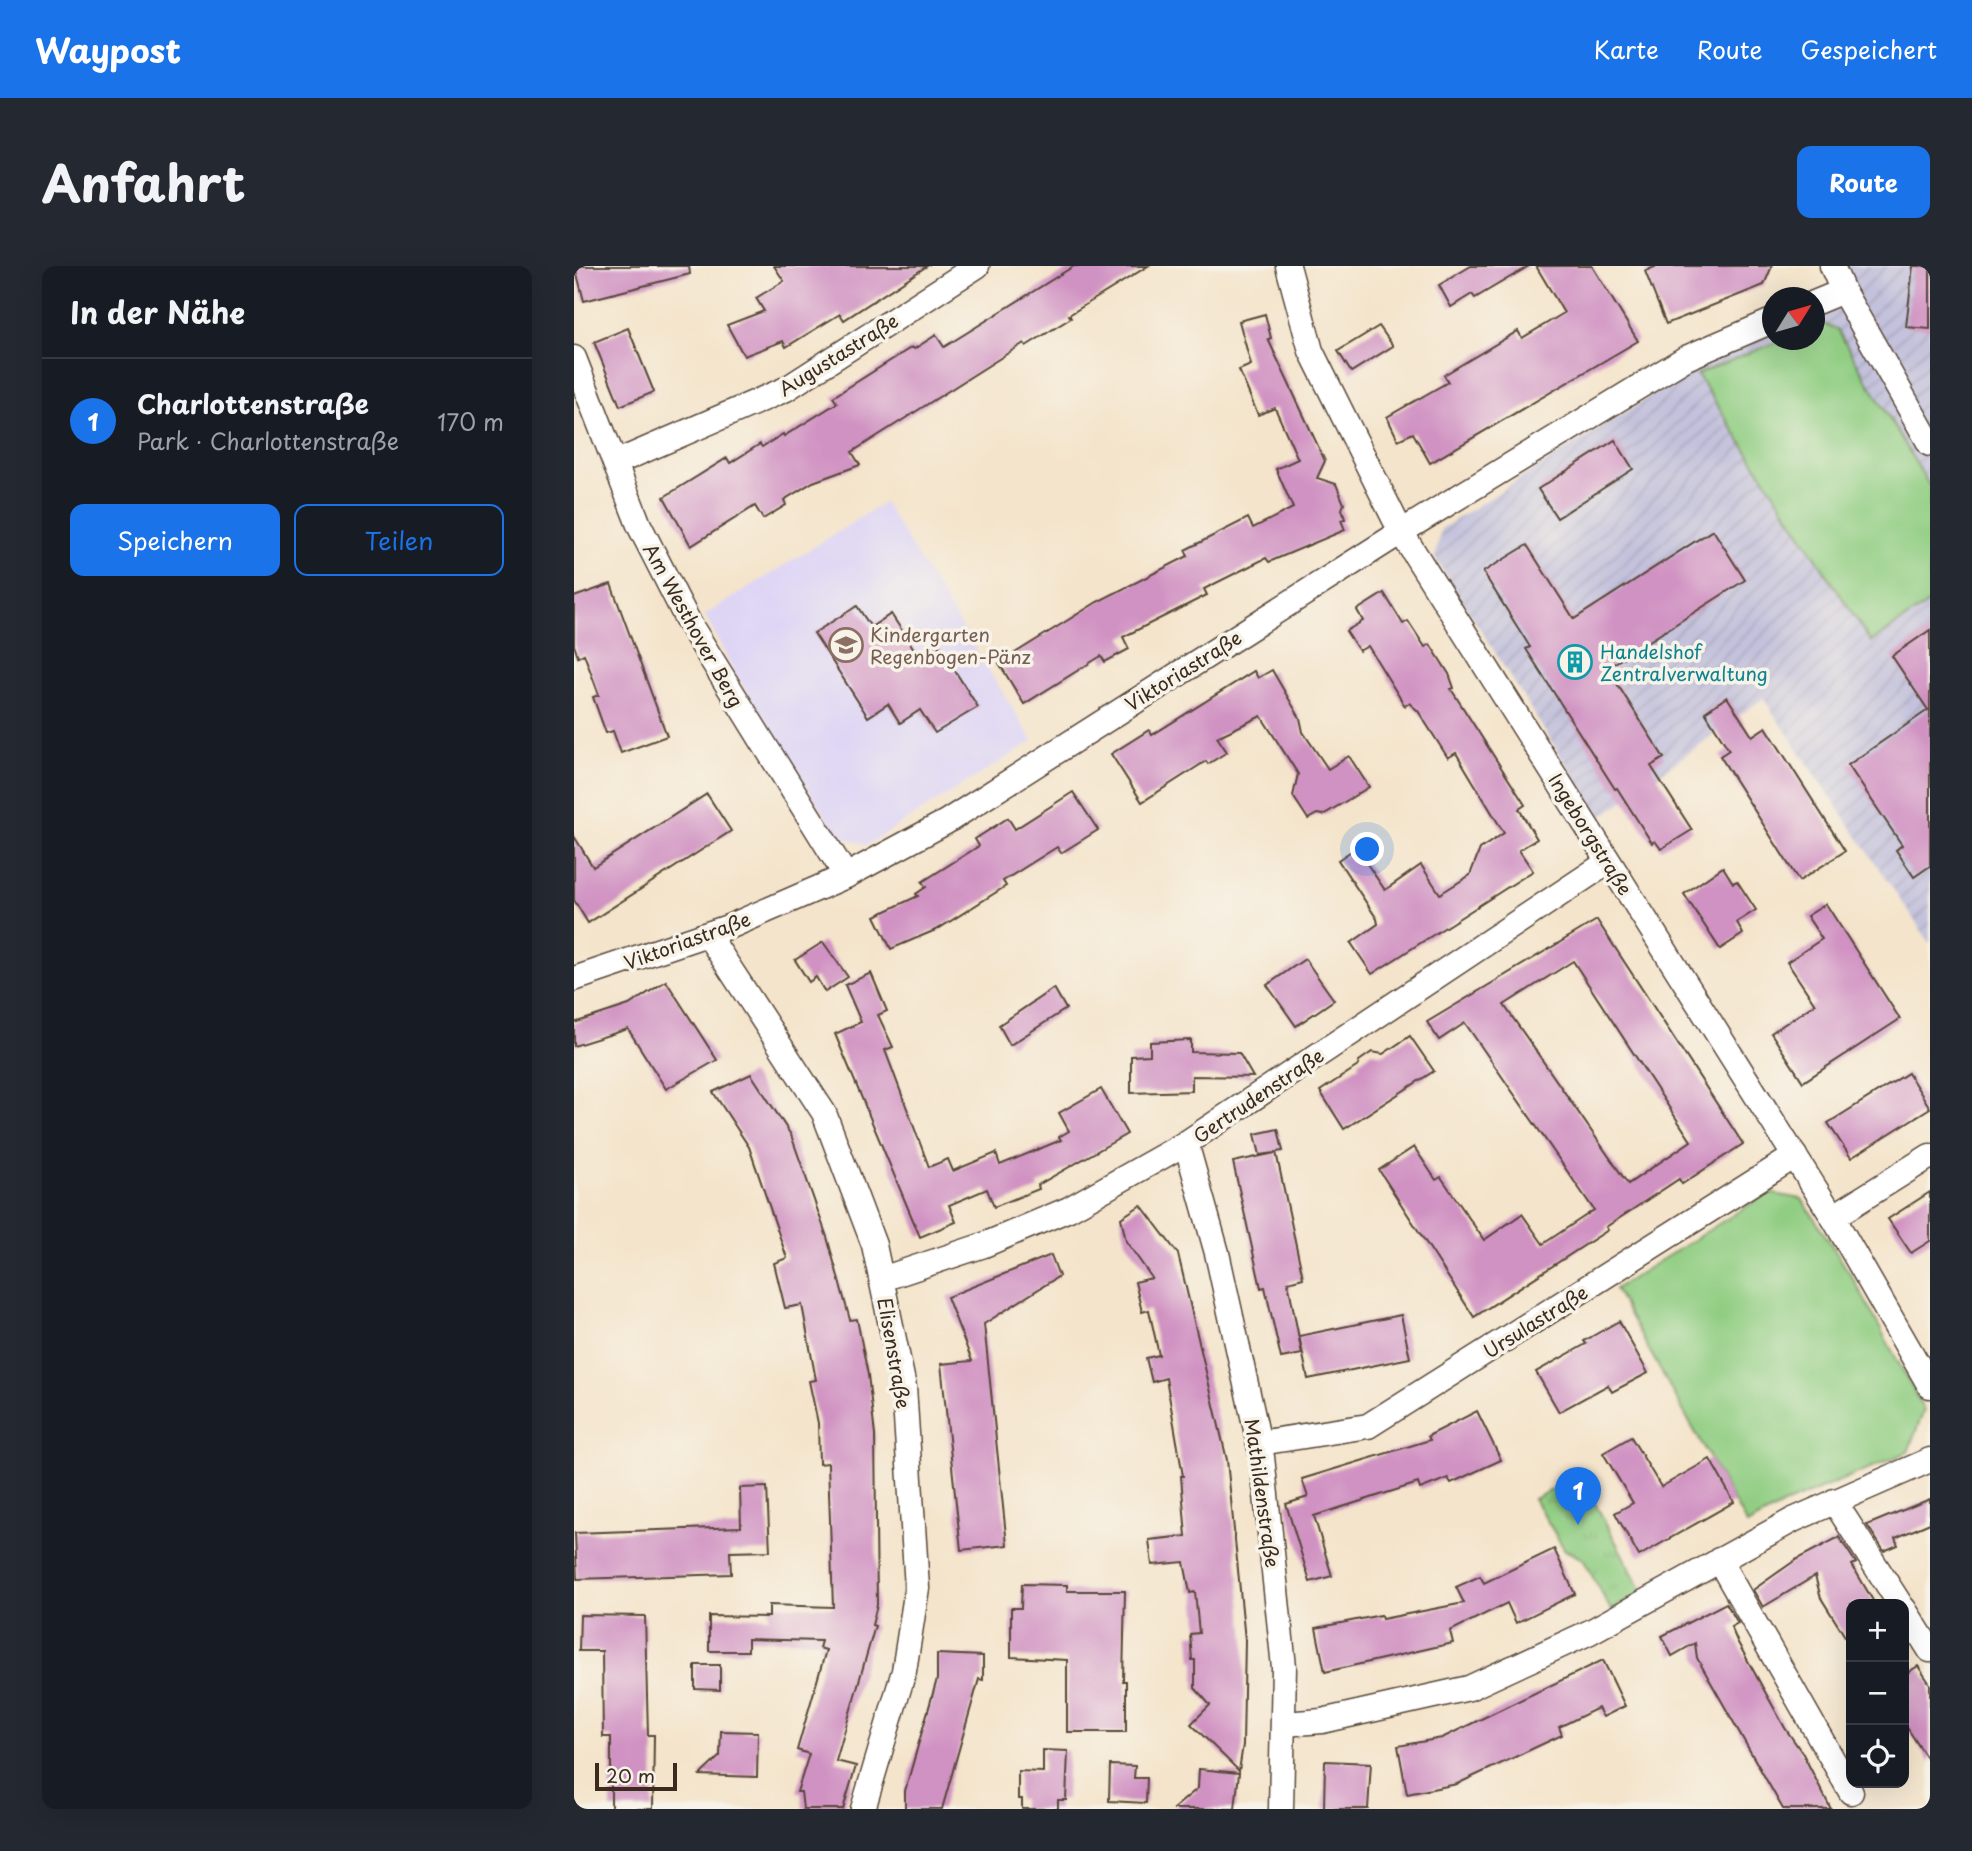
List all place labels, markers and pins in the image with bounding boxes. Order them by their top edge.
place label: Kindergarten Regenbogen-Pänz [870,620,1031,670]
school or university icon: Kindergarten Regenbogen-Pänz [827,626,865,664]
place label: Handelshof Zentralverwaltung [1600,637,1768,687]
building icon: Handelshof Zentralverwaltung [1556,643,1594,681]
pin: 1 [1555,1467,1601,1525]

